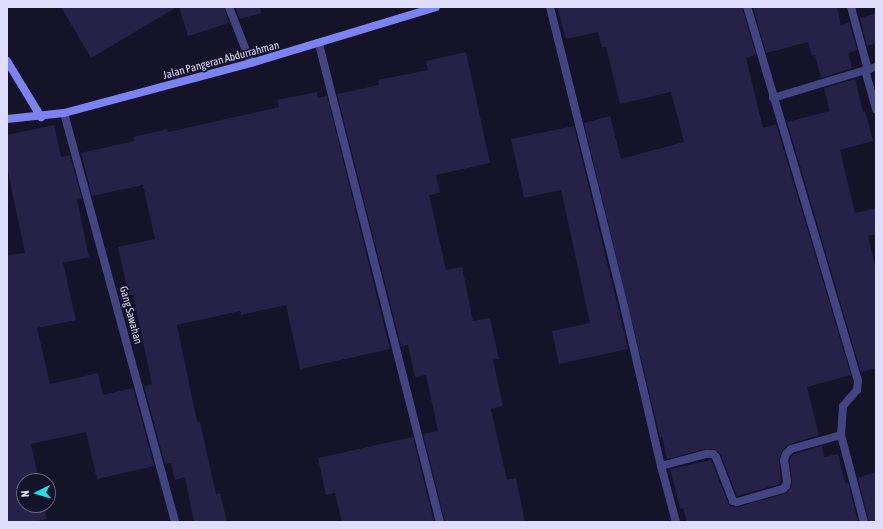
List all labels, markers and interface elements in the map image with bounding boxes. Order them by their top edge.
street label: Jalan Pangeran Abdurrahman [161,38,281,82]
street label: Gang Sawahan [117,285,145,345]
north arrow [16,473,56,513]
text: N [19,490,31,498]

